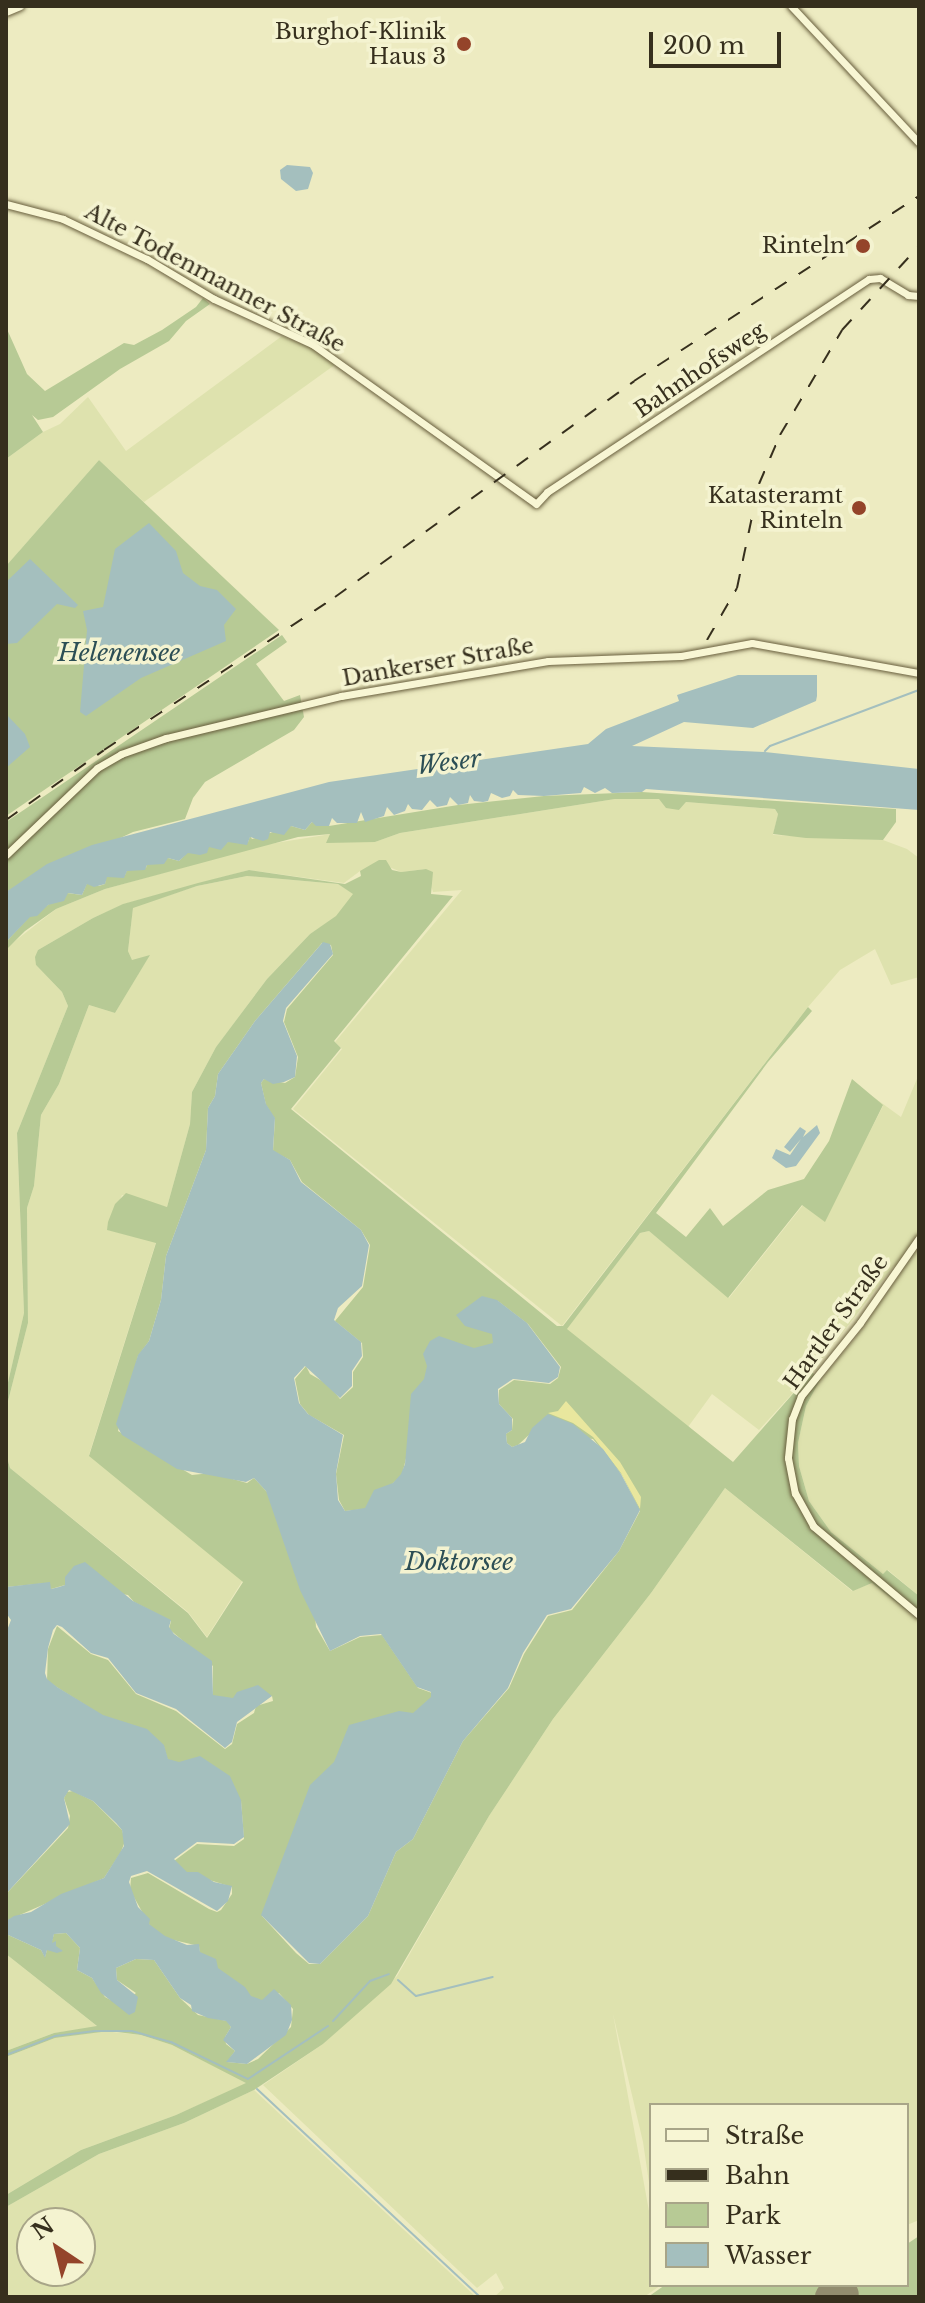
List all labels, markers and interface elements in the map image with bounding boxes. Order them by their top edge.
scale bar [653,16,785,66]
place label: Burghof-Klinik Haus 3 [275,18,446,70]
text: 200 m [663,31,745,60]
marker: Burghof-Klinik Haus 3 [453,33,475,55]
street label: Alte Todenmanner Straße [80,198,350,358]
place label: Rinteln [762,233,845,259]
marker: Rinteln [852,235,874,257]
street label: Bahnhofsweg [630,317,770,423]
place label: Katasteramt Rinteln [708,482,843,534]
marker: Katasteramt Rinteln [850,499,868,517]
street label: Dankerser Straße [340,632,536,692]
water label: Helenensee [58,639,180,667]
water label: Weser [415,744,483,780]
street label: Hartler Straße [778,1249,894,1395]
water label: Doktorsee [405,1548,513,1576]
legend [649,2103,909,2287]
text: Straße [725,2121,804,2150]
text: Bahn [725,2161,790,2190]
text: Park [725,2201,781,2230]
north arrow [16,2207,96,2287]
text: N [27,2212,59,2246]
text: Wasser [725,2241,811,2270]

